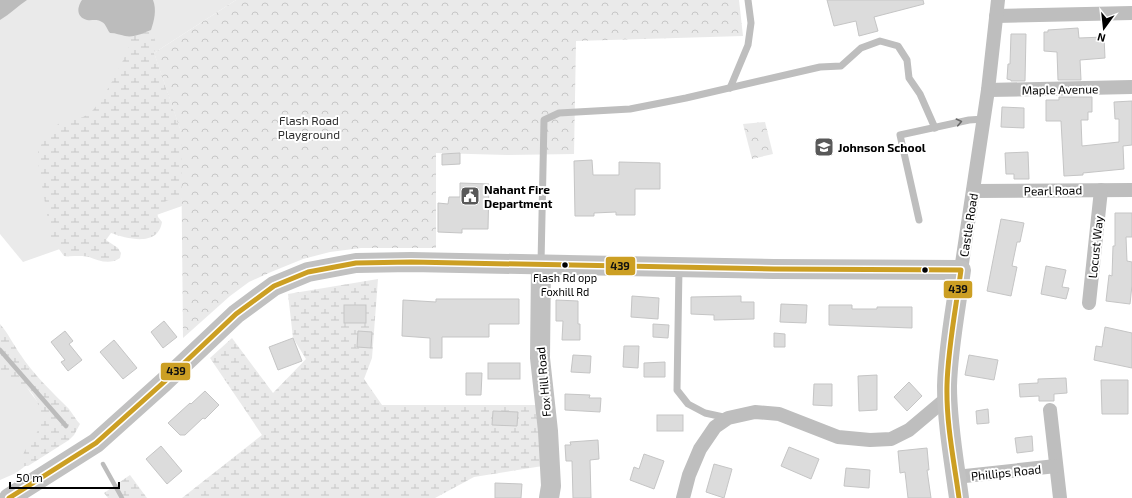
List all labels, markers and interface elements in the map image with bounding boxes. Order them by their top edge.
north arrow [1084,8,1124,48]
text: N [1096,31,1107,45]
street label: Maple Avenue [1022,81,1098,97]
park label: Flash Road Playground [278,113,340,141]
one-way arrow [956,119,962,127]
school or university icon: Johnson School [813,136,835,158]
place label: Johnson School [838,140,926,154]
place label: Nahant Fire Department [484,182,553,210]
street label: Pearl Road [1024,182,1082,198]
public building icon: Nahant Fire Department [459,185,481,207]
street label: Castle Road [956,192,980,258]
street label: Locust Way [1085,214,1105,279]
line badge: 439 [605,256,636,276]
text: 439 [610,259,630,272]
marker: Flash Rd opp Foxhill Rd [560,260,570,270]
unlabelled marker [920,265,930,275]
place label: Flash Rd opp Foxhill Rd [533,271,597,298]
line badge: 439 [943,280,973,299]
text: 439 [948,282,968,295]
street label: Fox Hill Road [533,346,553,418]
line badge: 439 [160,362,191,381]
text: 439 [166,364,186,377]
street label: Phillips Road [970,461,1042,483]
scale bar [10,464,119,490]
text: 50 m [16,470,43,484]

